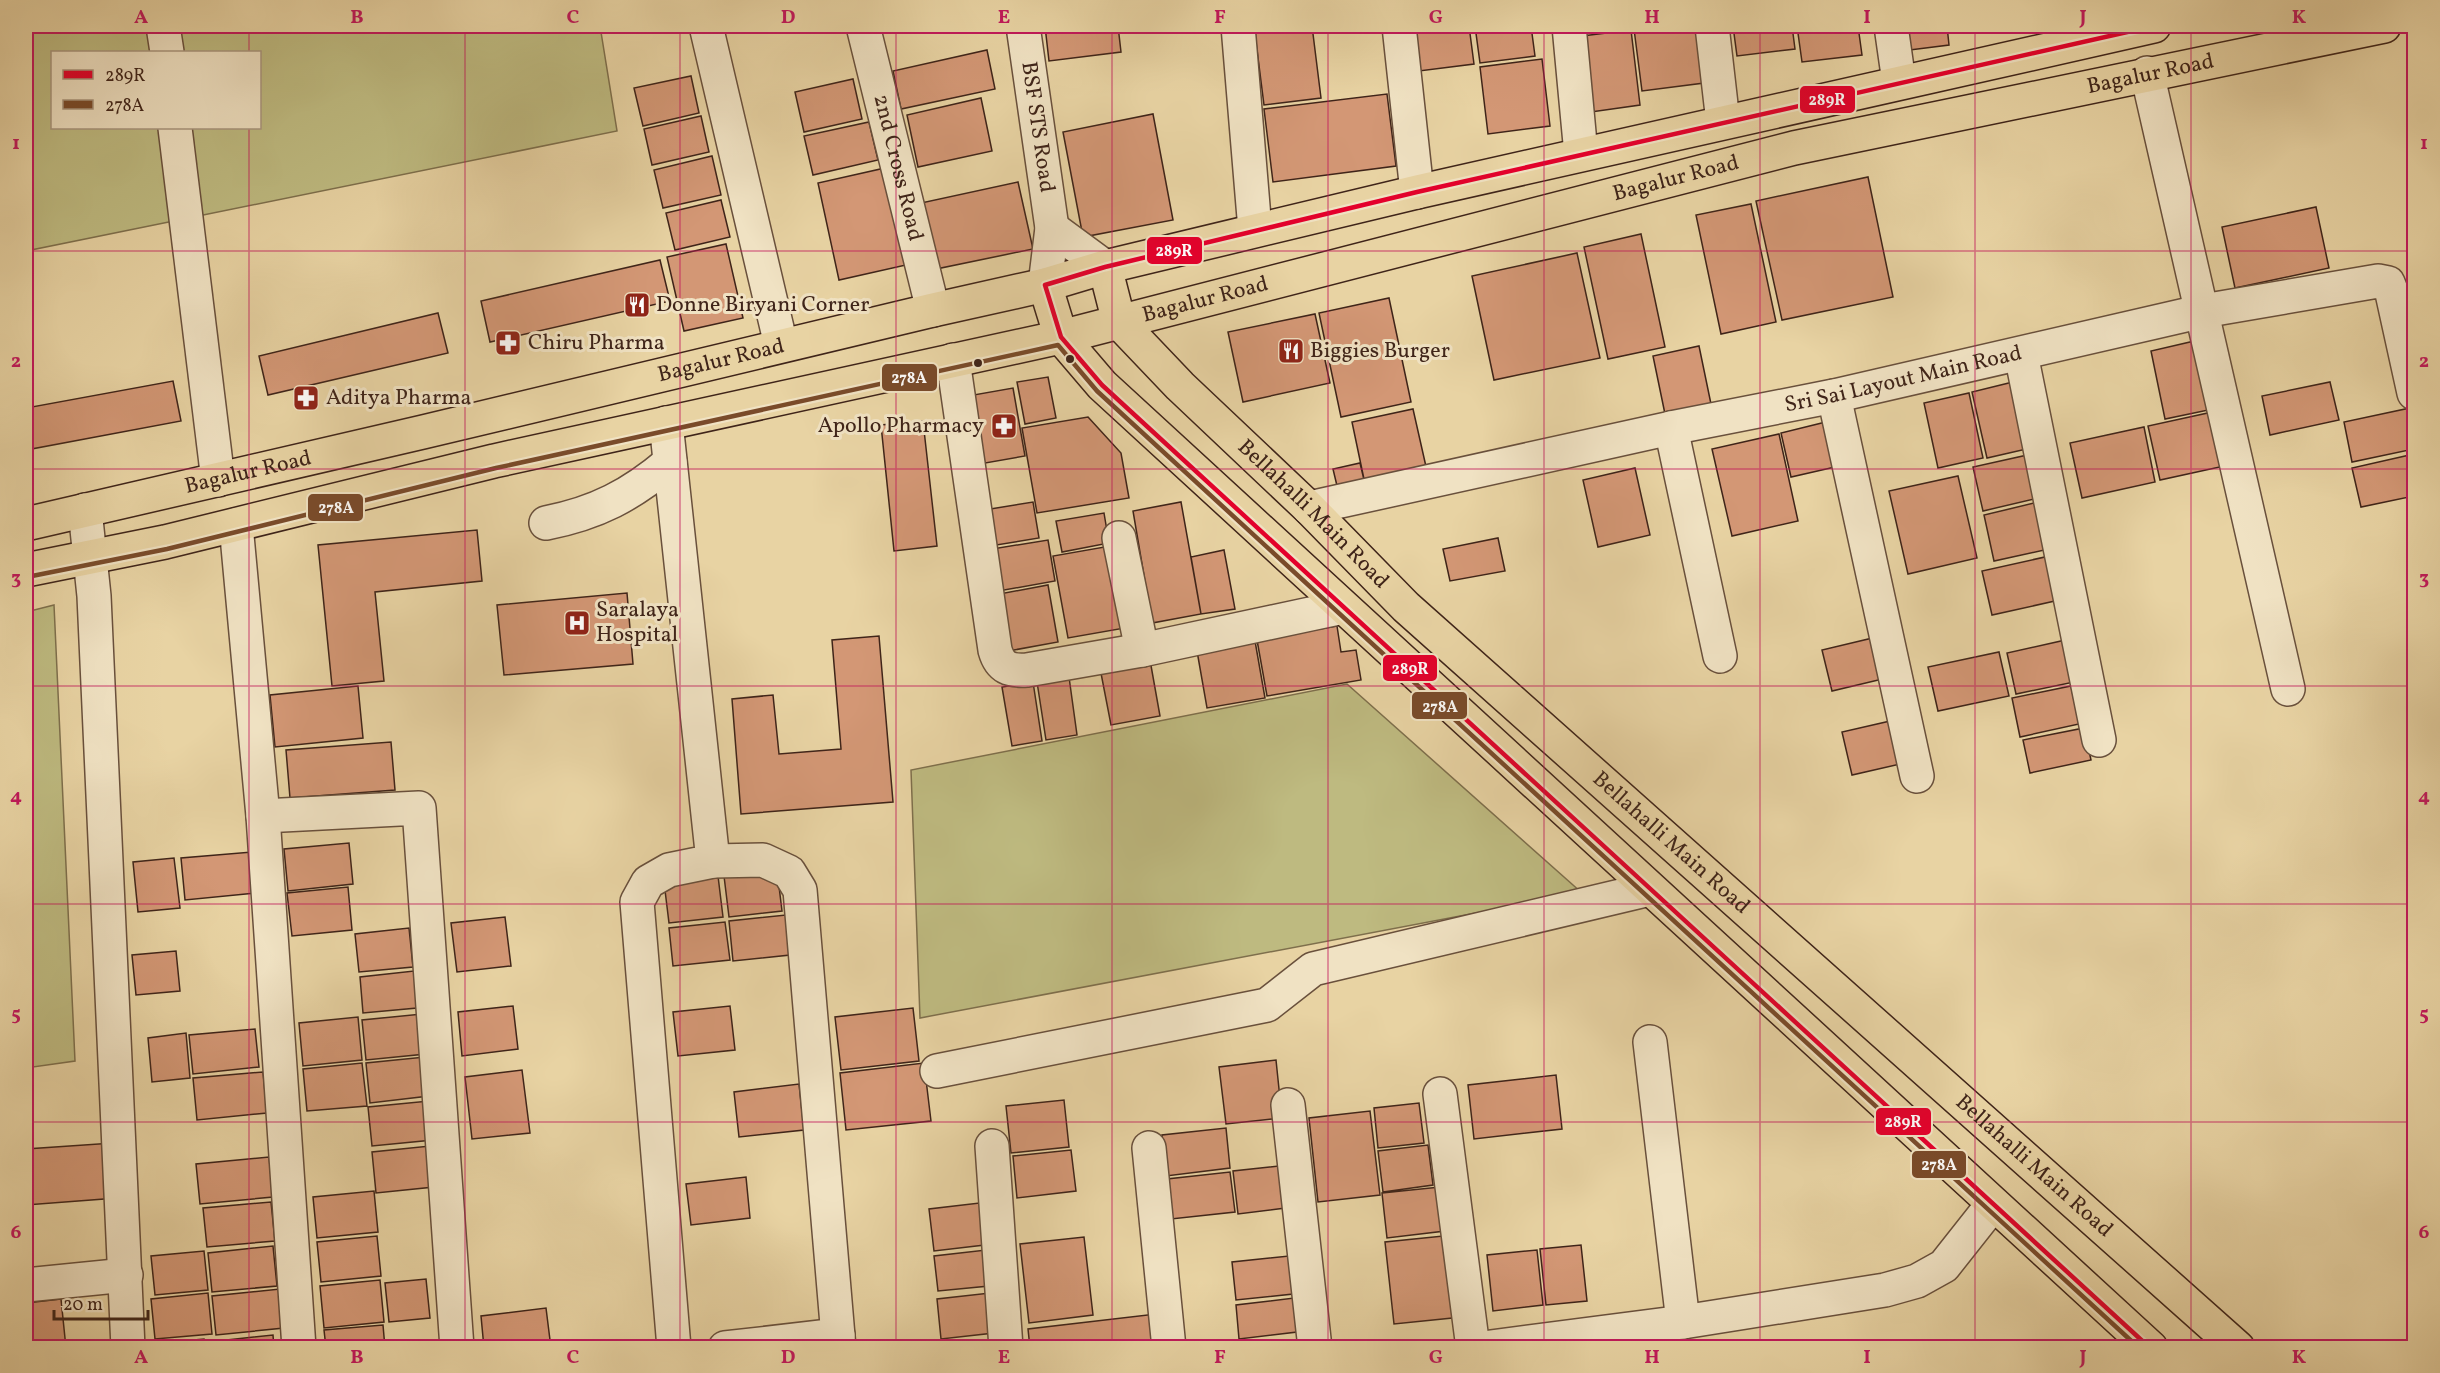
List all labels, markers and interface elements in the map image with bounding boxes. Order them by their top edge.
text: A [134,4,148,32]
text: B [350,4,364,32]
text: C [567,4,580,32]
text: D [781,4,795,32]
text: E [998,4,1010,32]
text: F [1214,4,1226,32]
text: G [1429,4,1443,32]
text: H [1644,4,1660,32]
text: I [1863,4,1871,32]
text: J [2078,4,2087,32]
text: K [2292,4,2307,32]
street label: Bagalur Road [2084,46,2217,103]
legend [51,51,261,129]
street label: BSF STS Road [1013,59,1062,195]
text: 289R [105,64,145,89]
line badge: 289R [1799,85,1856,114]
text: 289R [1808,90,1846,112]
street label: 2nd Cross Road [865,91,931,244]
text: 278A [105,94,145,119]
text: 1 [12,130,20,158]
text: 1 [2420,130,2428,158]
street label: Bagalur Road [1609,147,1742,210]
line badge: 289R [1146,236,1203,265]
text: 289R [1155,241,1193,263]
street label: Bagalur Road [1139,269,1272,331]
restaurant icon: Donne Biryani Corner [622,290,652,320]
place label: Donne Biryani Corner [656,290,870,321]
pharmacy icon: Chiru Pharma [493,328,523,358]
place label: Chiru Pharma [528,328,665,359]
street label: Bagalur Road [655,331,788,391]
restaurant icon: Biggies Burger [1276,336,1306,366]
place label: Biggies Burger [1310,336,1450,367]
street label: Sri Sai Layout Main Road [1782,338,2025,421]
text: 2 [11,348,21,376]
text: 2 [2419,348,2429,376]
unlabelled marker [1064,353,1076,365]
unlabelled marker [972,357,984,369]
line badge: 278A [881,363,938,392]
text: 278A [891,368,927,390]
pharmacy icon: Aditya Pharma [291,383,321,413]
place label: Aditya Pharma [326,383,472,414]
place label: Apollo Pharmacy [818,411,984,442]
pharmacy icon: Apollo Pharmacy [989,411,1019,441]
street label: Bellahalli Main Road [1230,432,1396,596]
street label: Bagalur Road [182,443,315,502]
line badge: 278A [307,493,364,522]
text: 278A [318,498,354,520]
text: 3 [11,565,21,593]
text: 3 [2419,565,2429,593]
place label: Saralaya Hospital [596,595,679,651]
hospital icon: Saralaya Hospital [562,608,592,638]
line badge: 289R [1382,654,1438,682]
text: 289R [1391,659,1429,681]
line badge: 278A [1411,691,1468,720]
text: 278A [1422,697,1458,719]
street label: Bellahalli Main Road [1585,764,1757,922]
text: 4 [10,783,22,811]
text: 4 [2418,783,2430,811]
text: 5 [11,1001,21,1029]
text: 5 [2419,1001,2429,1029]
street label: Bellahalli Main Road [1948,1087,2119,1245]
line badge: 289R [1875,1107,1932,1136]
text: 289R [1884,1112,1922,1134]
line badge: 278A [1911,1150,1967,1179]
text: 278A [1921,1155,1957,1177]
text: 6 [11,1219,22,1247]
text: 6 [2419,1219,2430,1247]
scale bar [54,1283,148,1321]
text: 20 m [63,1293,103,1318]
text: A [134,1344,148,1372]
text: B [350,1344,364,1372]
text: C [567,1344,580,1372]
text: D [781,1344,795,1372]
text: E [998,1344,1010,1372]
text: F [1214,1344,1226,1372]
text: G [1429,1344,1443,1372]
text: H [1644,1344,1660,1372]
text: I [1863,1344,1871,1372]
text: J [2078,1344,2087,1372]
text: K [2292,1344,2307,1372]

